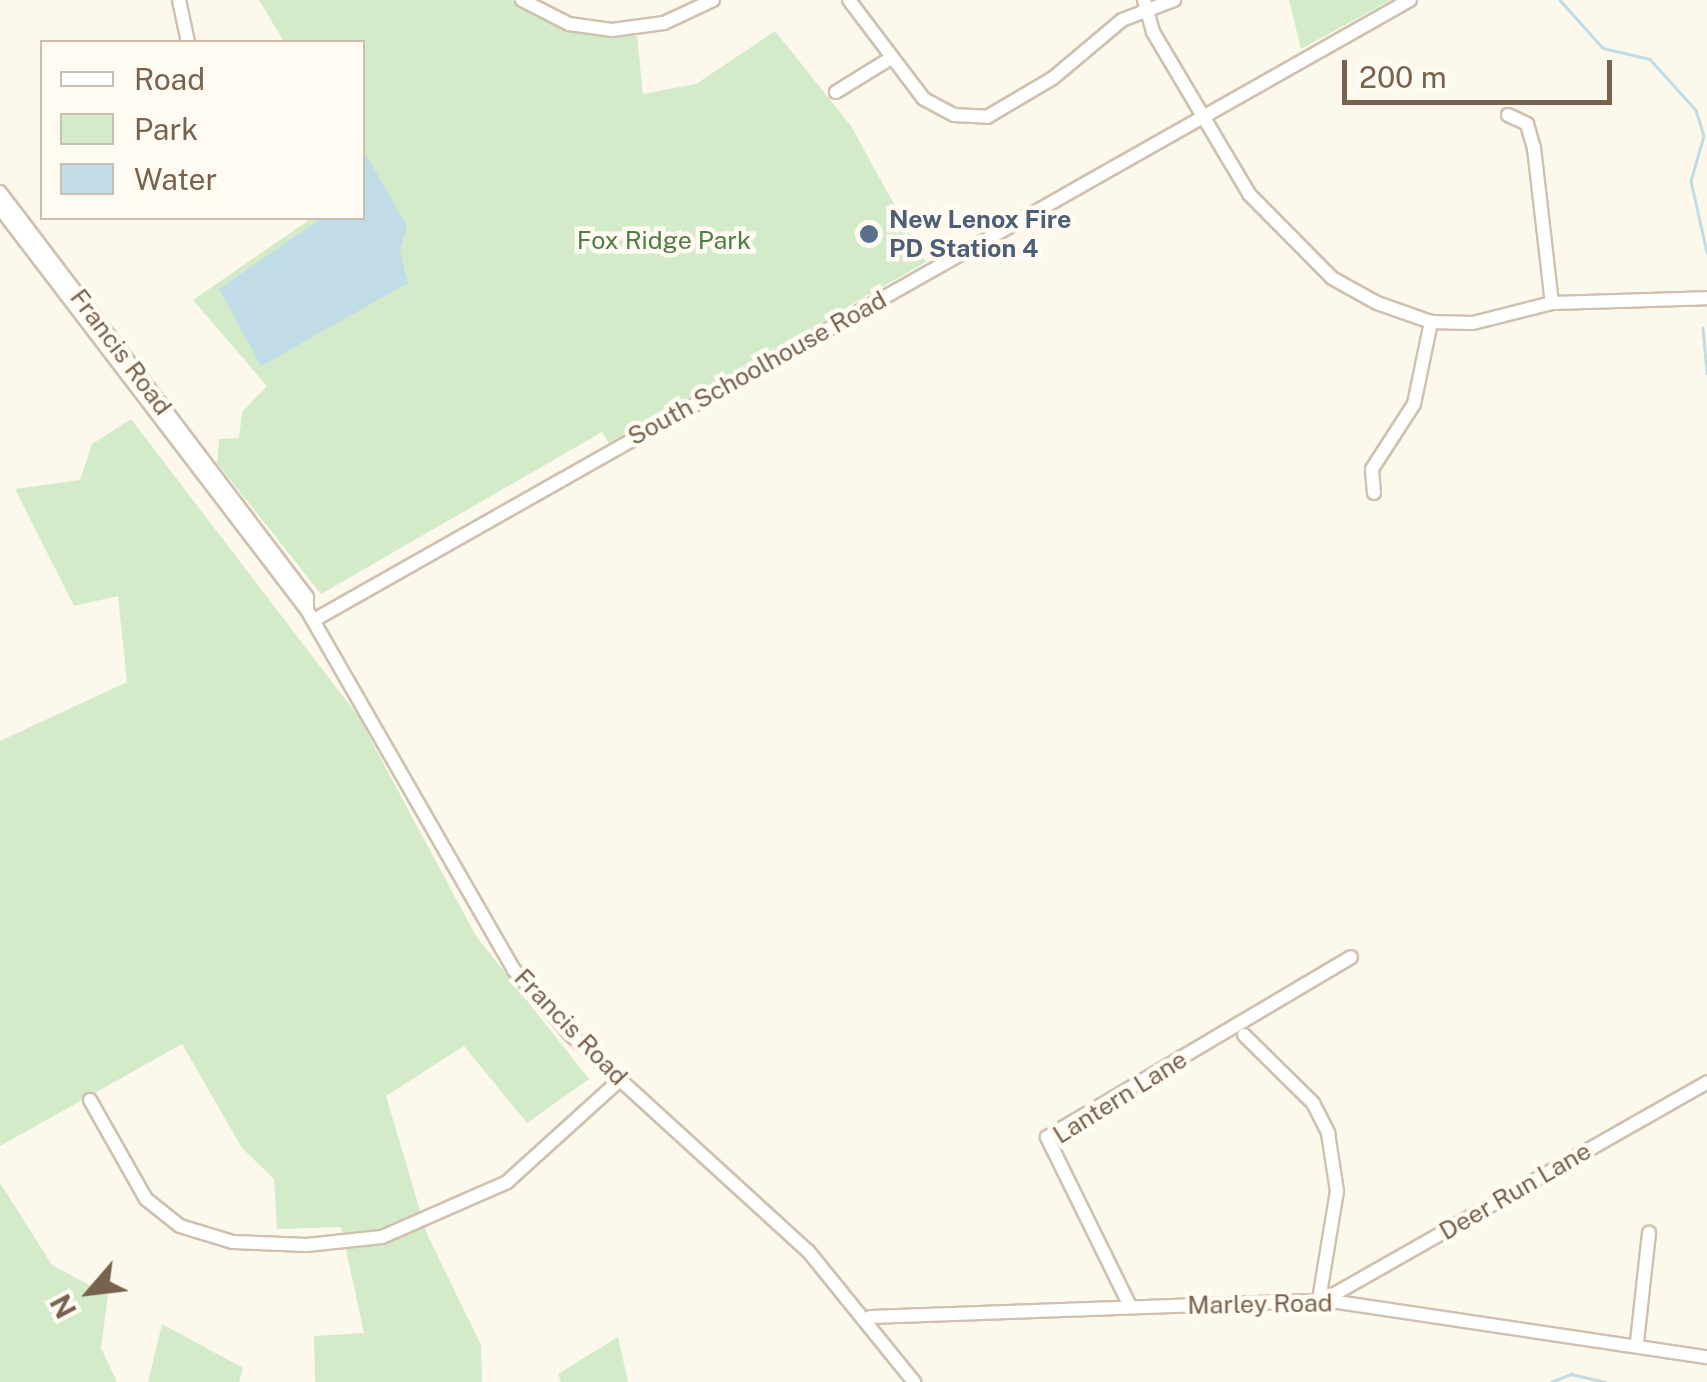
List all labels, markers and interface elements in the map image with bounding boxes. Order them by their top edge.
legend [40,40,365,220]
scale bar [1347,40,1617,102]
text: 200 m [1359,59,1447,95]
text: Road [134,61,205,97]
text: Park [134,111,198,147]
text: Water [134,161,217,197]
place label: New Lenox Fire PD Station 4 [889,205,1072,264]
marker: New Lenox Fire PD Station 4 [858,223,880,245]
park label: Fox Ridge Park [577,225,751,255]
street label: Francis Road [64,283,178,421]
street label: South Schoolhouse Road [622,284,892,452]
street label: Francis Road [508,963,634,1091]
street label: Lantern Lane [1048,1044,1192,1150]
street label: Deer Run Lane [1434,1136,1596,1246]
north arrow [40,1242,140,1342]
street label: Marley Road [1187,1288,1333,1320]
text: N [43,1289,83,1324]

